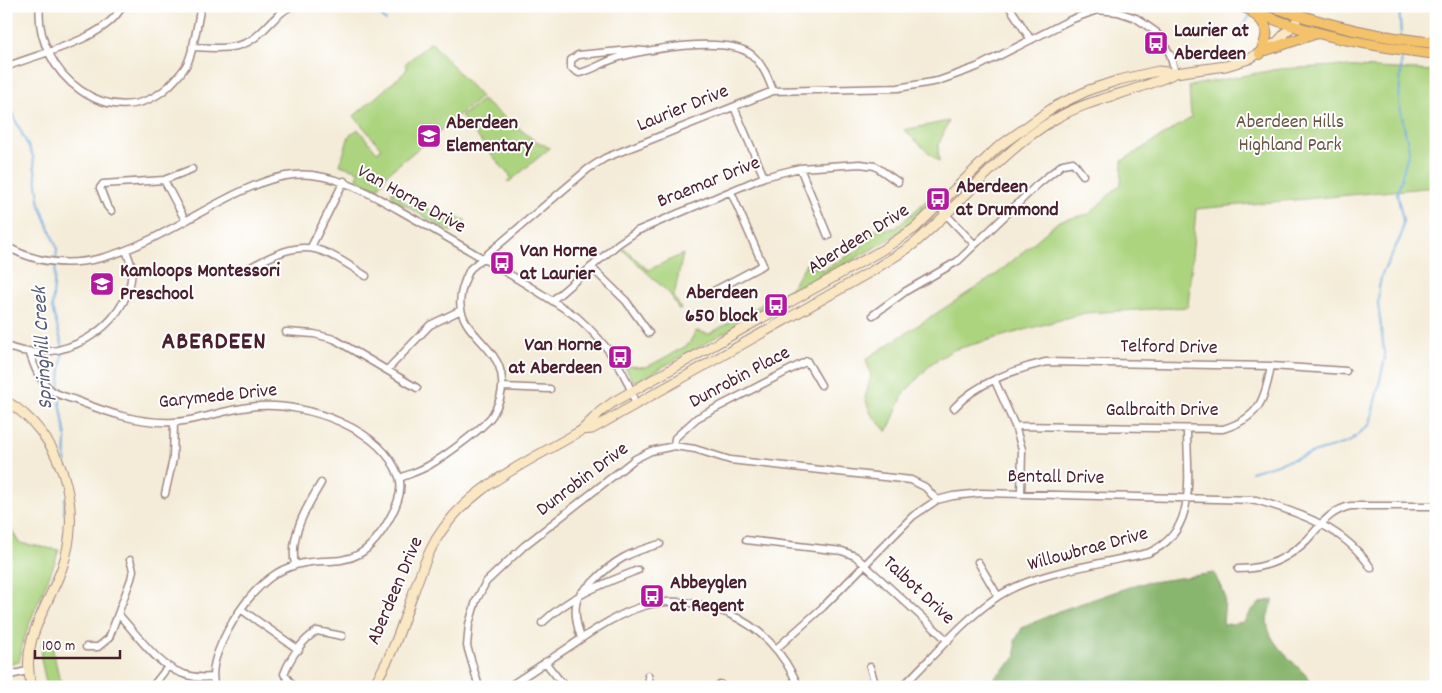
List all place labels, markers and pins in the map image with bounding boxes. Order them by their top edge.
place label: Laurier at Aberdeen [1174,18,1249,69]
bus stop icon: Laurier at Aberdeen [1143,30,1169,56]
place label: Aberdeen Elementary [446,110,534,161]
school or university icon: Aberdeen Elementary [416,123,442,149]
place label: Aberdeen at Drummond [956,174,1059,225]
bus stop icon: Aberdeen at Drummond [925,186,951,212]
place label: Van Horne at Laurier [520,238,598,289]
bus stop icon: Van Horne at Laurier [489,250,515,276]
place label: Kamloops Montessori Preschool [120,258,280,309]
school or university icon: Kamloops Montessori Preschool [89,271,115,297]
place label: Aberdeen 650 block [685,280,758,331]
bus stop icon: Aberdeen 650 block [763,292,789,318]
place label: Van Horne at Aberdeen [509,332,602,383]
bus stop icon: Van Horne at Aberdeen [607,344,633,370]
place label: Abbeyglen at Regent [670,570,747,621]
bus stop icon: Abbeyglen at Regent [639,583,665,609]

